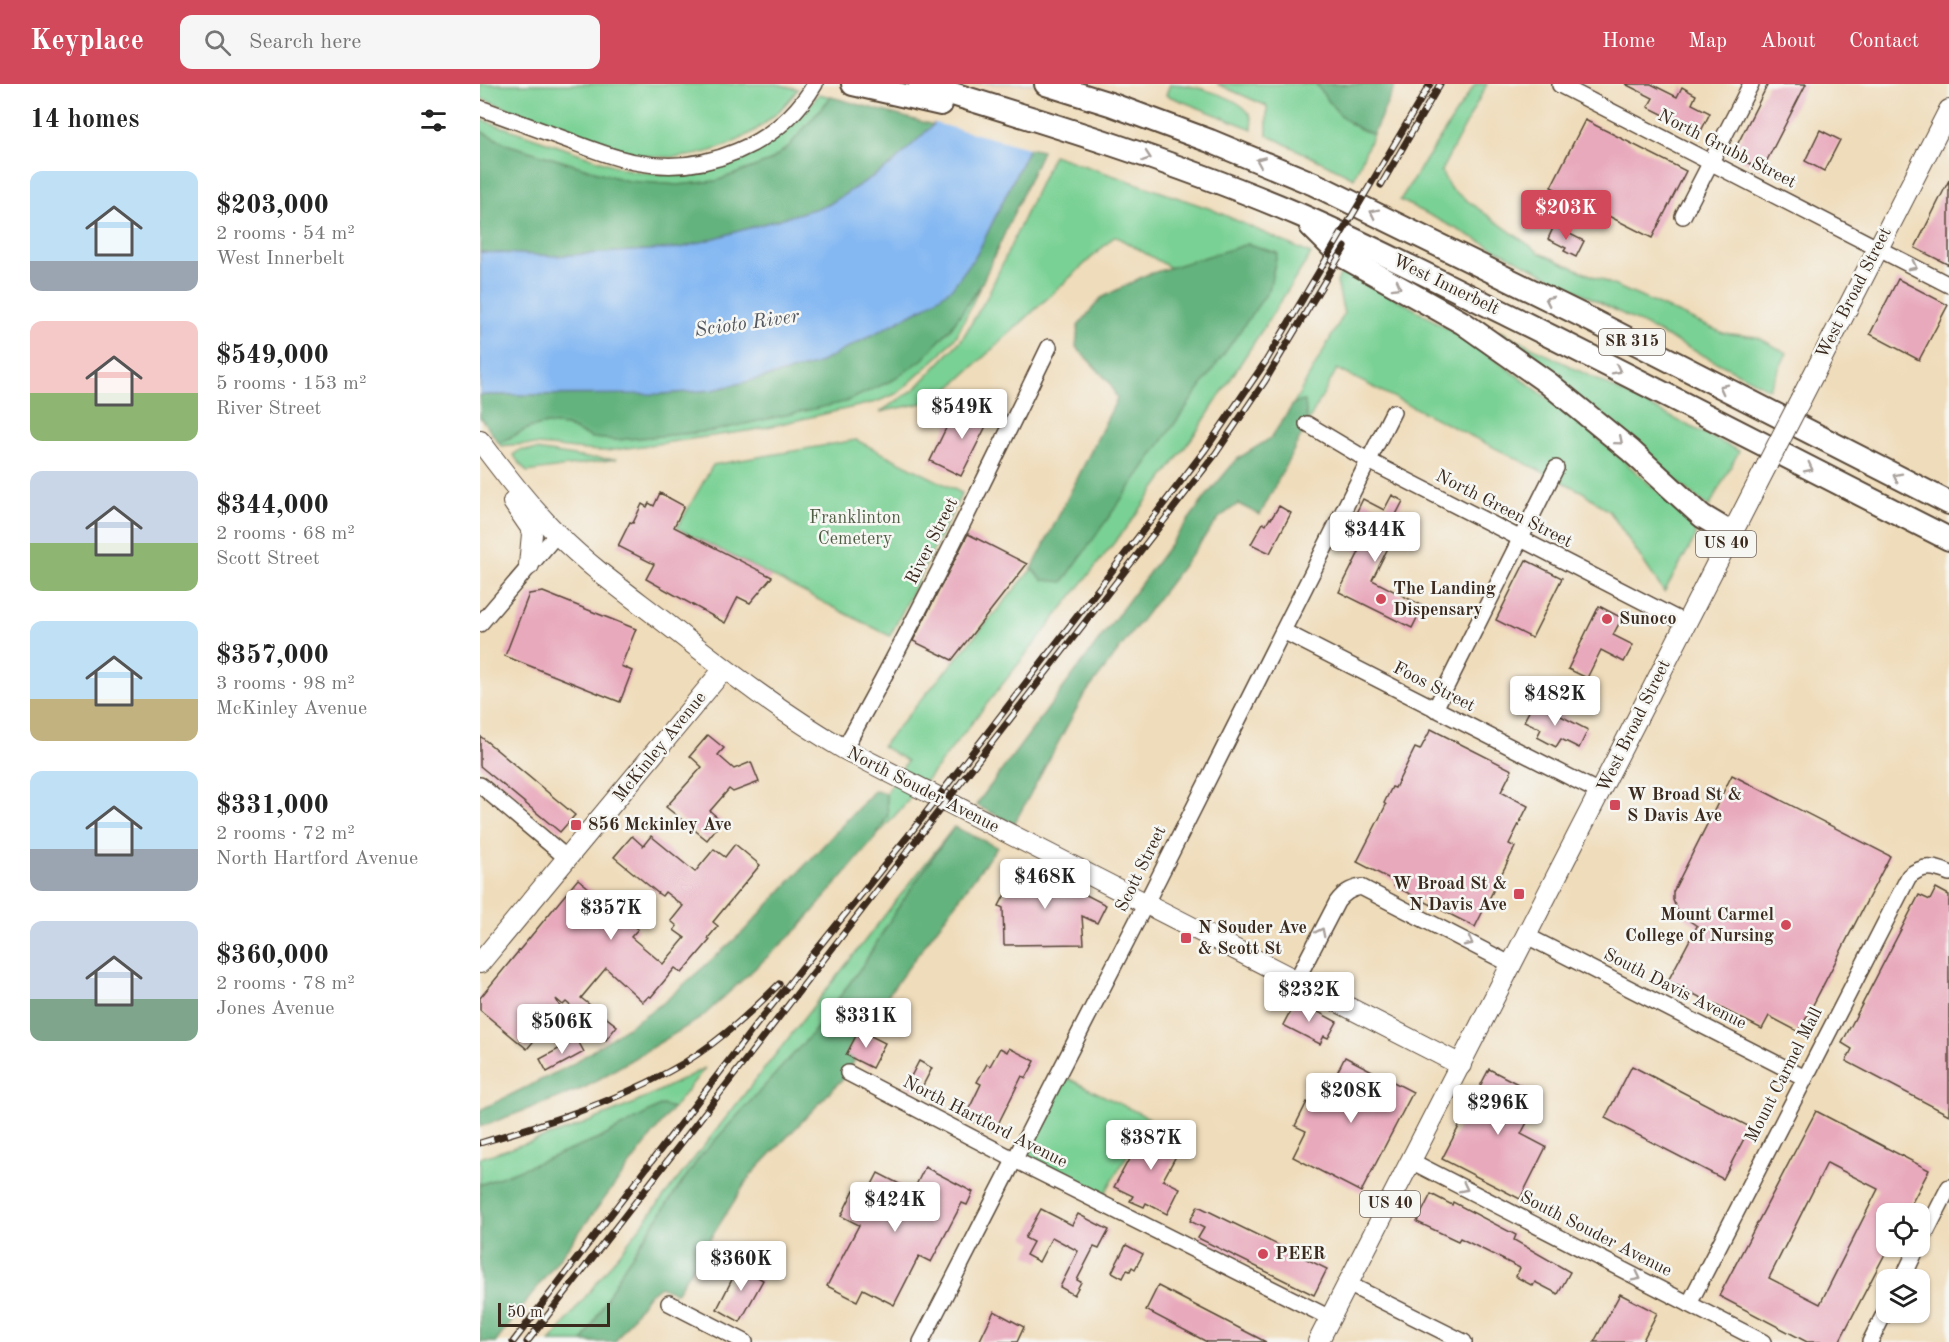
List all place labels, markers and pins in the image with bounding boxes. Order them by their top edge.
pin: $203K [1524,190,1608,241]
pin: $549K [920,389,1004,440]
pin: $344K [1333,512,1417,563]
place label: The Landing Dispensary [1393,580,1496,619]
marker: The Landing Dispensary [1374,592,1388,606]
place label: Sunoco [1619,610,1677,628]
marker: Sunoco [1600,612,1614,626]
pin: $482K [1513,676,1597,727]
place label: W Broad St & S Davis Ave [1627,786,1742,825]
marker: W Broad St & S Davis Ave [1608,798,1622,812]
place label: 856 Mckinley Ave [588,816,732,834]
marker: 856 Mckinley Ave [569,818,583,832]
pin: $468K [1003,859,1087,910]
place label: W Broad St & N Davis Ave [1392,875,1507,914]
marker: W Broad St & N Davis Ave [1512,887,1526,901]
pin: $357K [569,890,653,941]
place label: Mount Carmel College of Nursing [1625,906,1774,945]
marker: Mount Carmel College of Nursing [1779,918,1793,932]
place label: N Souder Ave & Scott St [1198,919,1307,958]
marker: N Souder Ave & Scott St [1179,931,1193,945]
pin: $232K [1267,972,1351,1023]
pin: $331K [824,998,908,1049]
pin: $506K [520,1004,604,1055]
pin: $208K [1309,1073,1393,1124]
pin: $296K [1456,1085,1540,1136]
pin: $387K [1109,1120,1193,1171]
pin: $424K [853,1182,937,1233]
pin: $360K [699,1241,783,1292]
place label: PEER [1275,1245,1326,1263]
marker: PEER [1256,1247,1270,1261]

